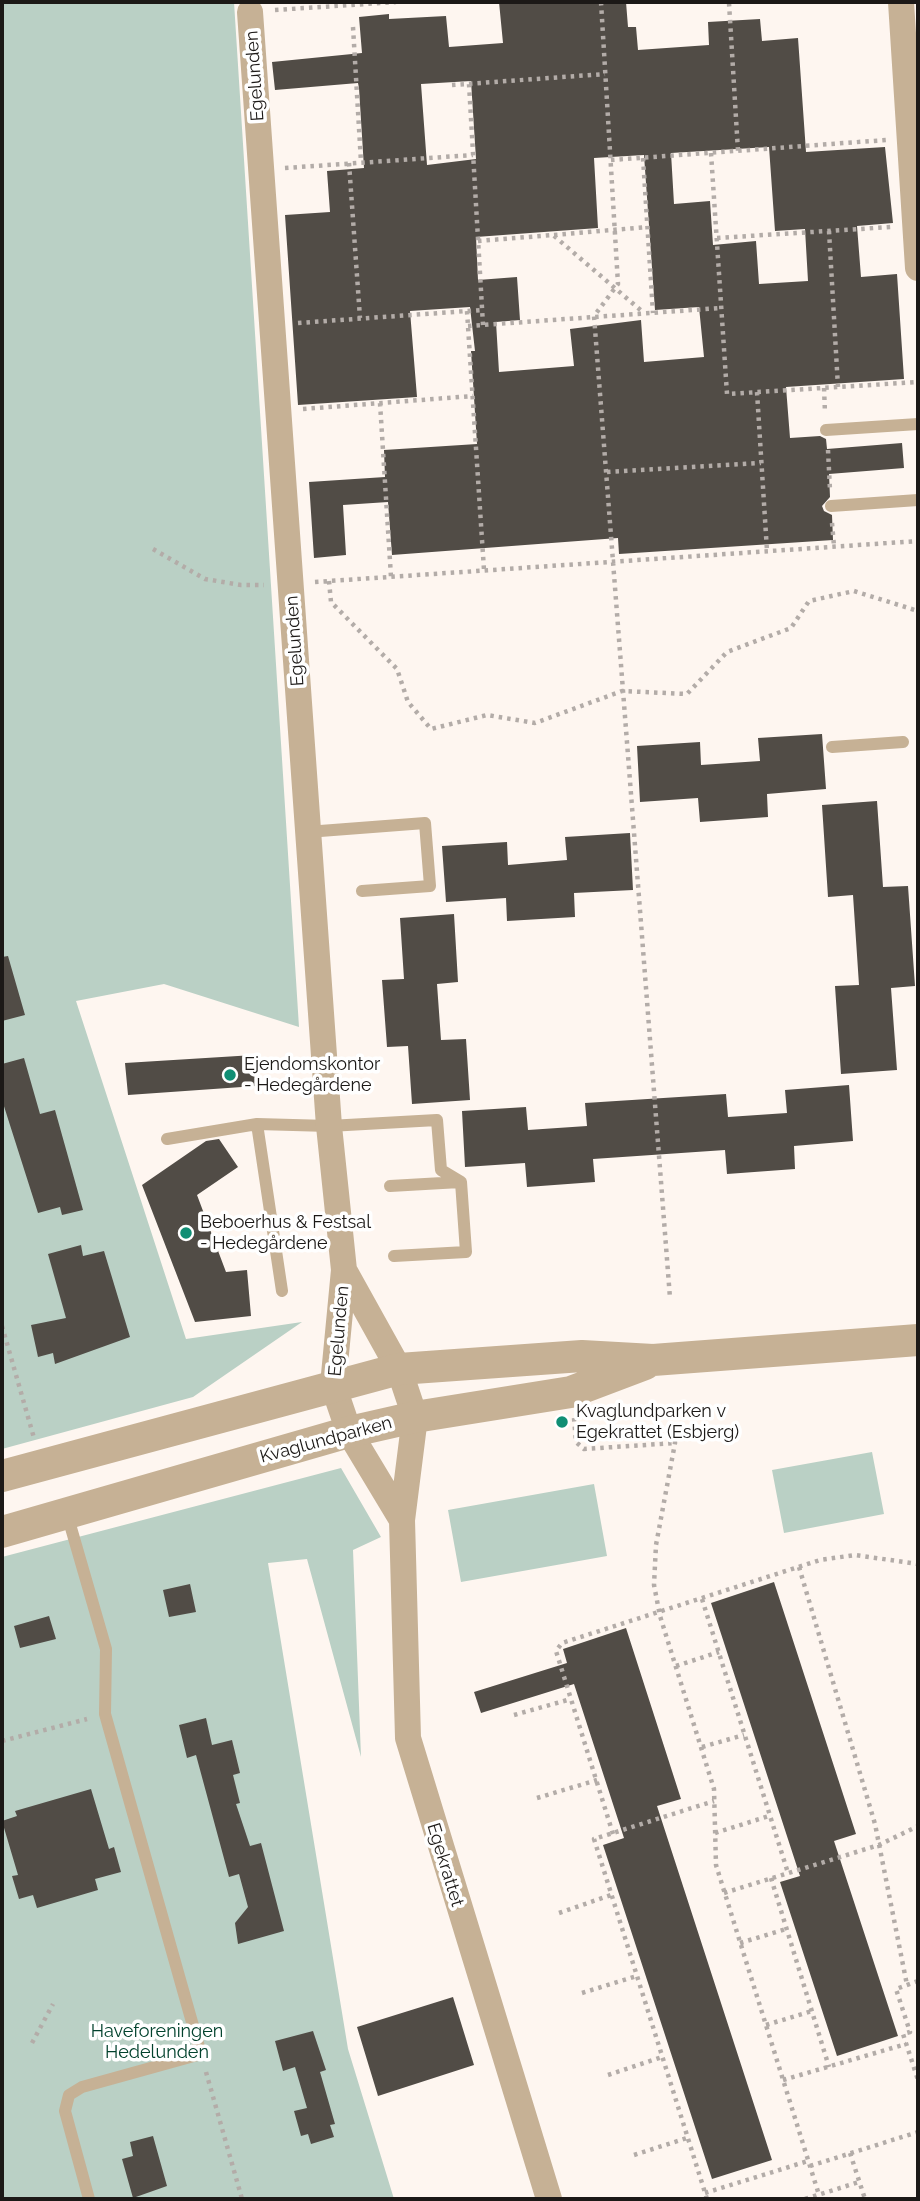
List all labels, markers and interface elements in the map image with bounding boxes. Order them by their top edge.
street label: Egelunden [241,30,269,122]
street label: Egelunden [281,595,309,687]
place label: Ejendomskontor - Hedegårdene [244,1054,380,1096]
marker: Ejendomskontor - Hedegårdene [222,1067,238,1083]
place label: Beboerhus & Festsal - Hedegårdene [200,1212,371,1254]
marker: Beboerhus & Festsal - Hedegårdene [178,1225,194,1241]
street label: Egelunden [324,1285,354,1377]
place label: Kvaglundparken v Egekrattet (Esbjerg) [576,1401,739,1444]
street label: Kvaglundparken [258,1412,394,1468]
marker: Kvaglundparken v Egekrattet (Esbjerg) [554,1414,570,1430]
street label: Egekrattet [422,1821,468,1909]
park label: Haveforeningen Hedelunden [91,2021,223,2064]

